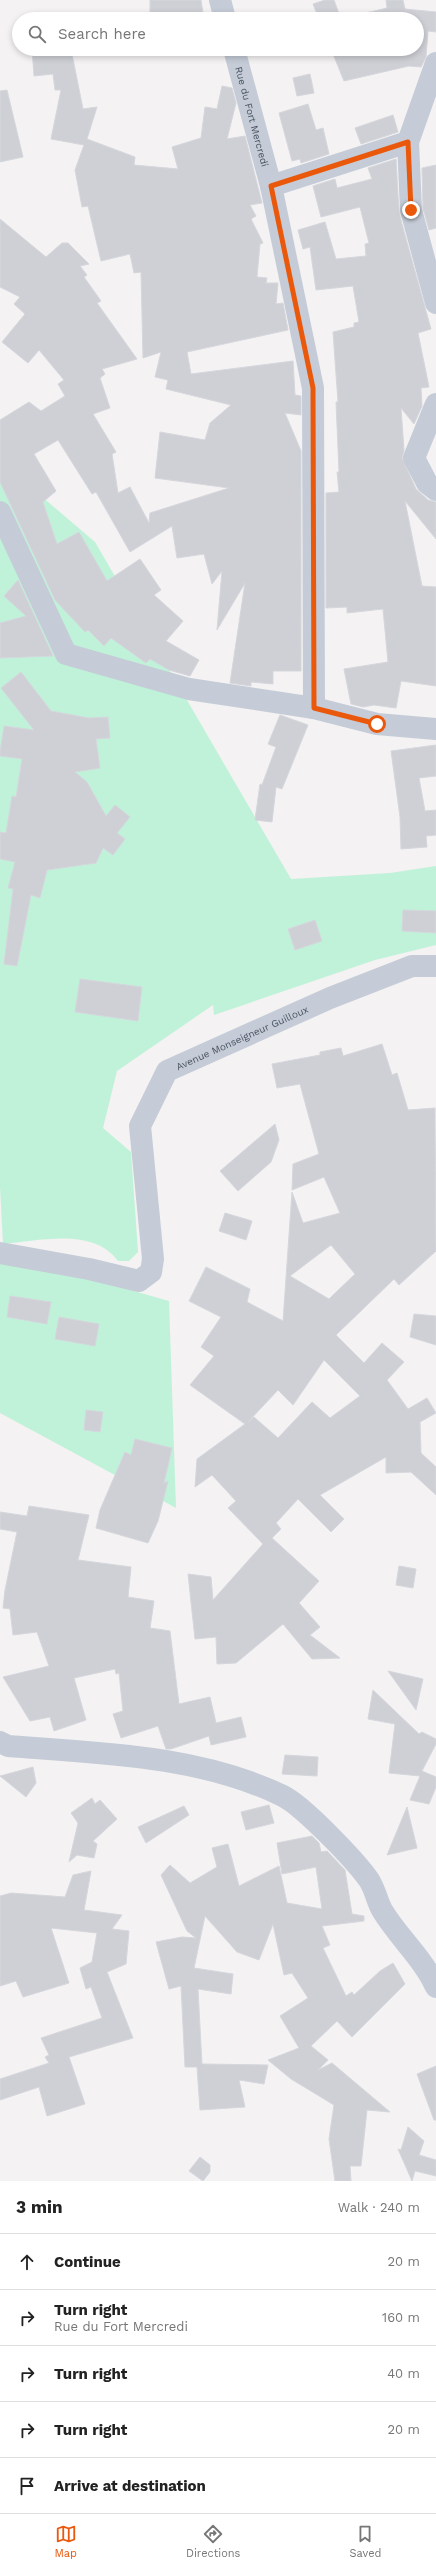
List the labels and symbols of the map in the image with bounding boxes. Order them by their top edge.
street label: Rue du Fort Mercredi [233,65,271,168]
route end [402,201,420,219]
route start [368,715,386,733]
street label: Avenue Monseigneur Guilloux [174,1004,310,1072]

